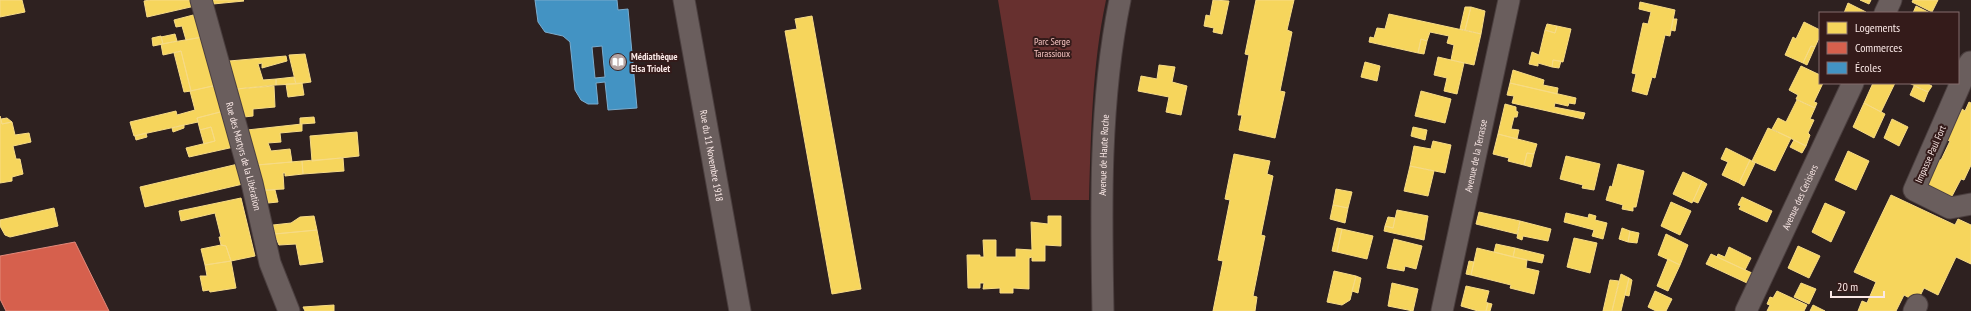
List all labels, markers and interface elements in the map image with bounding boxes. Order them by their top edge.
legend [1819,12,1959,84]
text: Logements [1855,20,1900,35]
park label: Parc Serge Tarassioux [1034,35,1070,60]
text: Commerces [1855,40,1902,55]
place label: Médiathèque Elsa Triolet [631,50,678,75]
library icon: Médiathèque Elsa Triolet [608,52,628,72]
text: Écoles [1855,60,1881,75]
street label: Rue des Martyrs de la Libération [223,101,264,212]
street label: Rue du 11 Novembre 1918 [697,109,726,202]
street label: Avenue de Haute Roche [1096,114,1112,196]
street label: Avenue de la Terrasse [1462,118,1490,193]
street label: Impasse Paul Fort [1912,123,1949,185]
street label: Avenue des Cerisiers [1779,162,1821,232]
scale bar [1831,273,1884,299]
text: 20 m [1837,279,1858,294]

